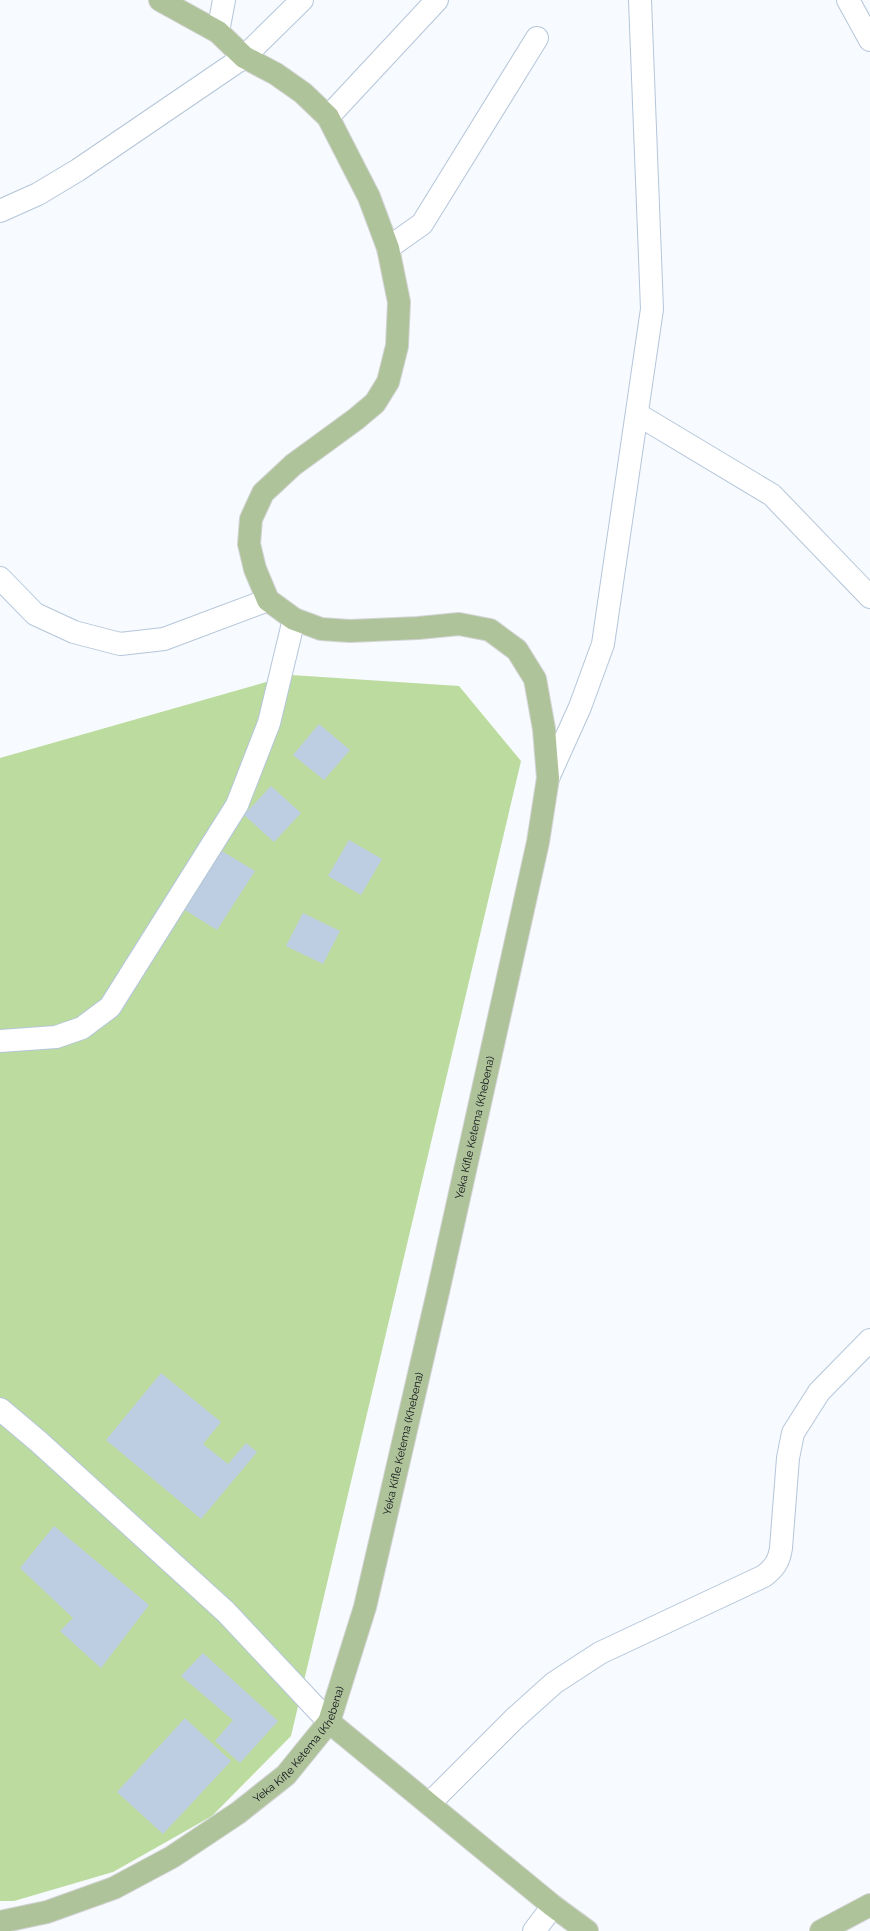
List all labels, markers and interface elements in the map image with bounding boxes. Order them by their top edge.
street label: Yeka Kifle Ketema (Khebena) [452,1055,497,1200]
street label: Yeka Kifle Ketema (Khebena) [380,1371,426,1516]
street label: Yeka Kifle Ketema (Khebena) [250,1684,346,1805]

